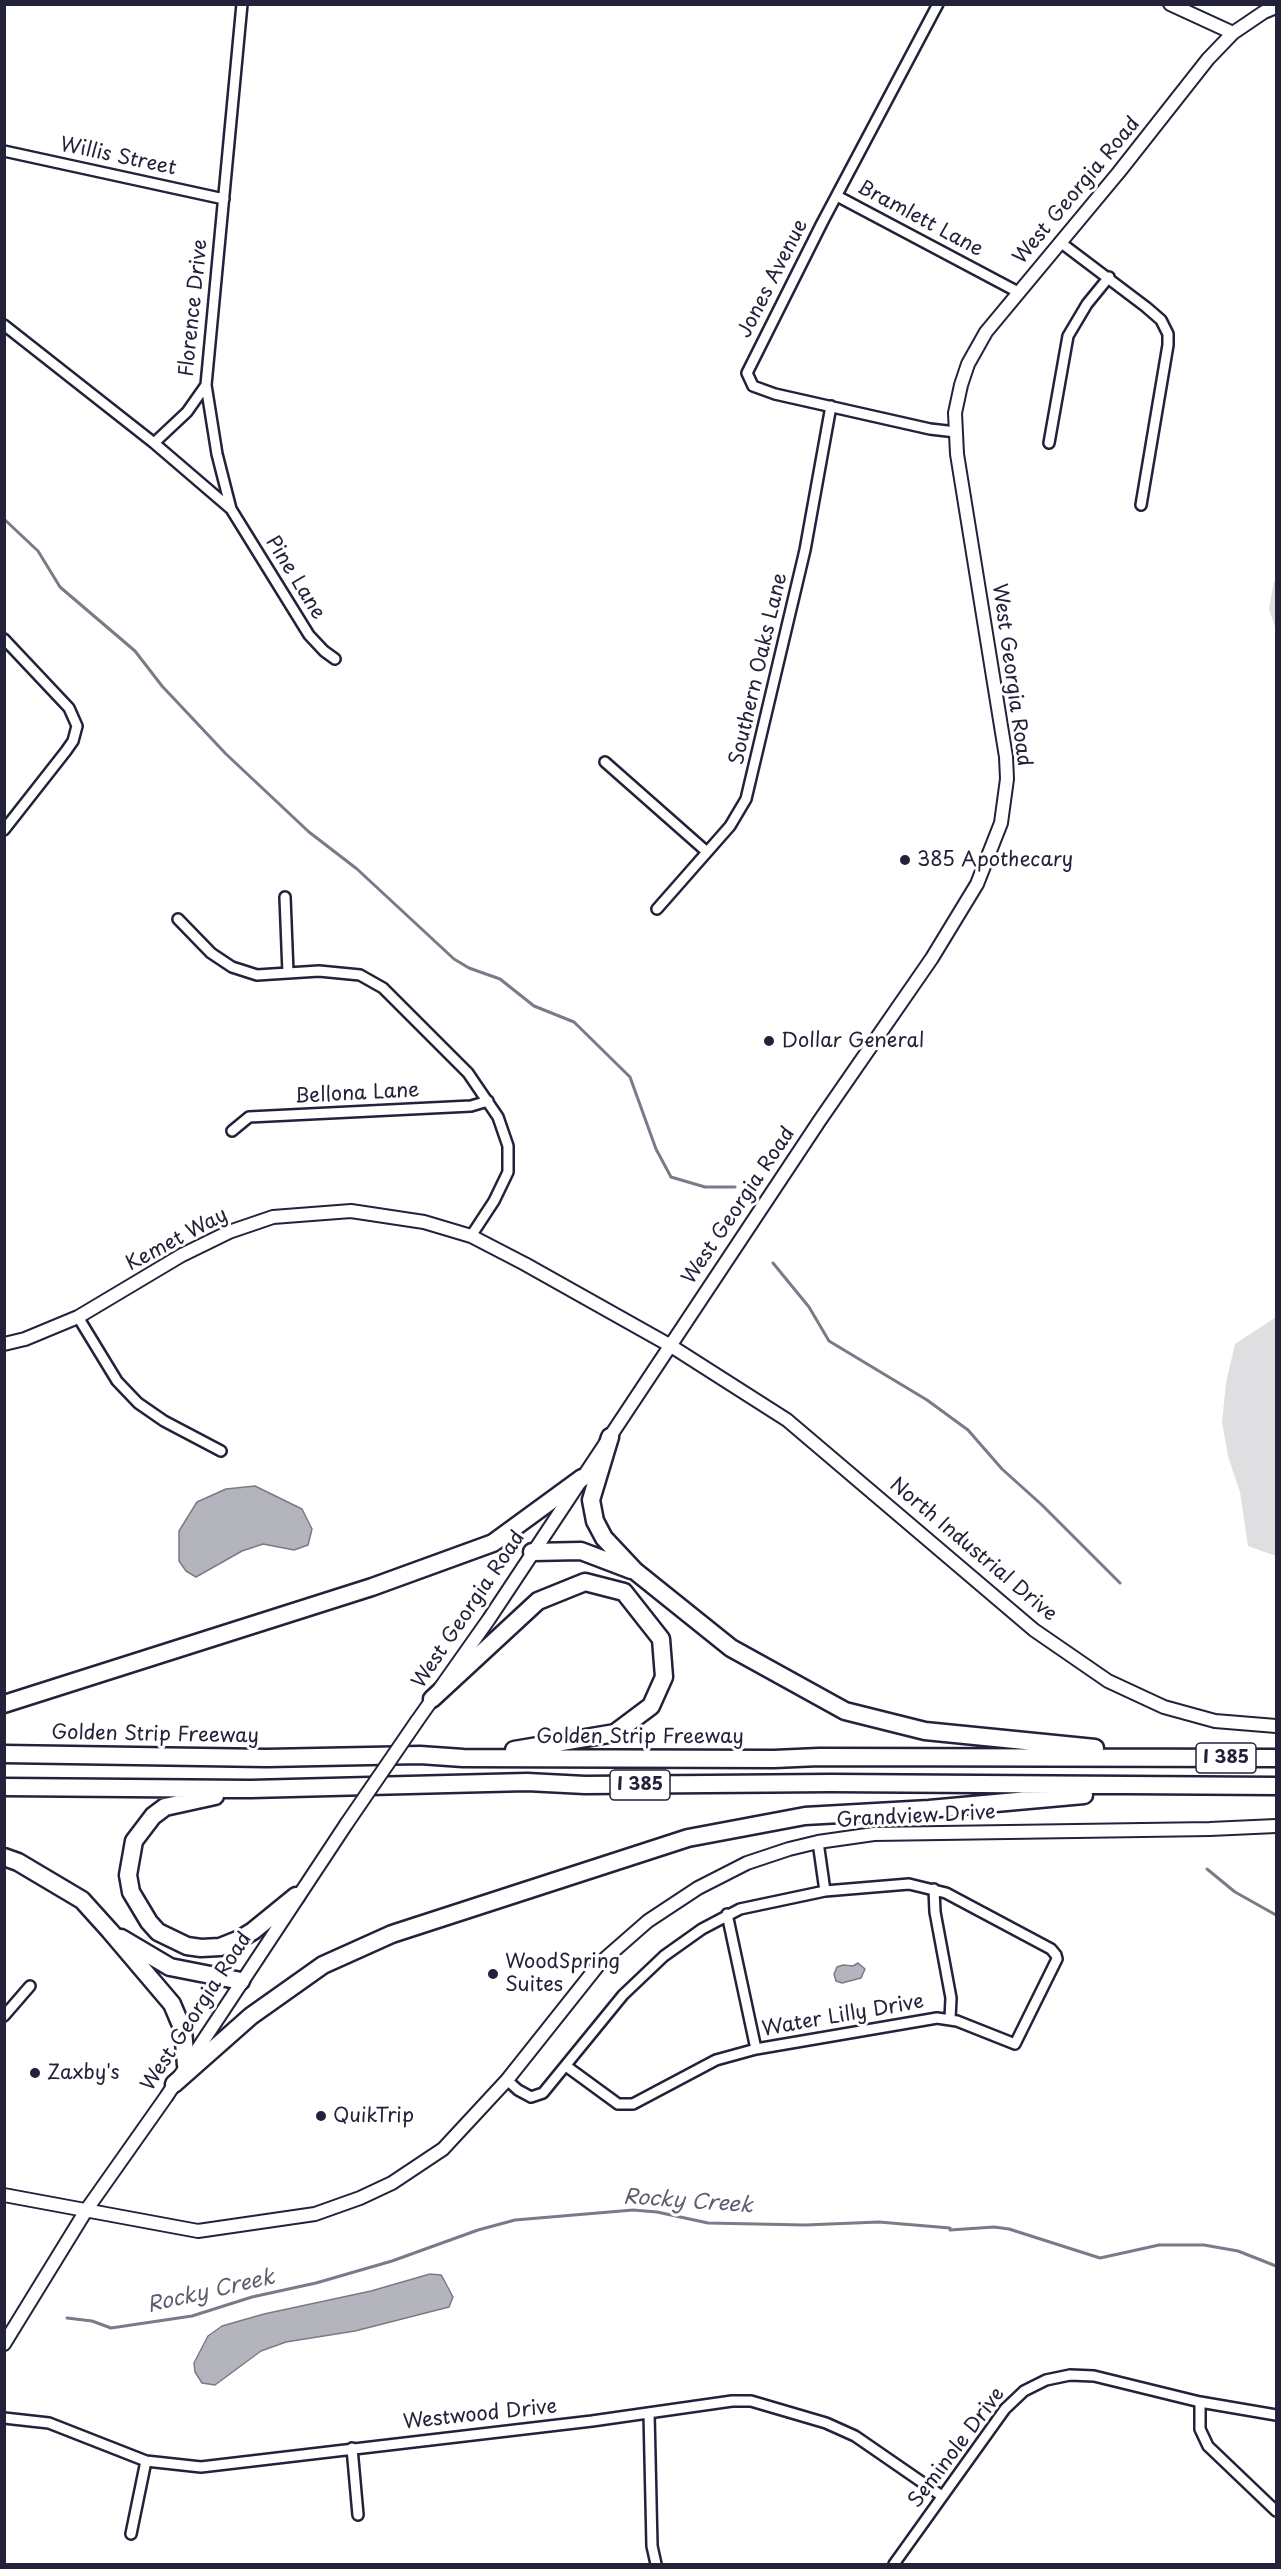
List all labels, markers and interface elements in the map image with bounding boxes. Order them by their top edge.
street label: West Georgia Road [1009,113,1145,269]
street label: Willis Street [58,133,178,181]
street label: Bramlett Lane [853,176,987,262]
street label: Jones Avenue [733,216,813,342]
street label: Florence Drive [175,238,213,378]
street label: Pine Lane [260,532,330,624]
street label: Southern Oaks Lane [725,571,793,767]
street label: West Georgia Road [986,582,1036,768]
place label: 385 Apothecary [917,848,1073,872]
marker: 385 Apothecary [898,853,912,867]
place label: Dollar General [781,1029,924,1053]
marker: Dollar General [762,1034,776,1048]
street label: Bellona Lane [294,1079,420,1109]
street label: West Georgia Road [677,1123,801,1289]
street label: Kemet Way [122,1203,232,1277]
street label: North Industrial Drive [885,1473,1061,1627]
street label: West Georgia Road [407,1527,531,1693]
street label: Golden Strip Freeway [51,1721,259,1749]
street label: Golden Strip Freeway [536,1725,744,1749]
road number: I 385 [1196,1743,1256,1773]
road number: I 385 [610,1770,670,1800]
street label: Grandview Drive [836,1801,996,1833]
street label: West Georgia Road [137,1928,257,2096]
place label: WoodSpring Suites [505,1950,620,1997]
marker: WoodSpring Suites [486,1967,500,1981]
street label: Water Lilly Drive [760,1990,926,2042]
place label: Zaxby's [47,2061,120,2085]
marker: Zaxby's [28,2066,42,2080]
place label: QuikTrip [333,2104,414,2128]
marker: QuikTrip [314,2109,328,2123]
water label: Rocky Creek [622,2185,754,2219]
water label: Rocky Creek [145,2265,277,2319]
street label: Seminole Drive [904,2383,1010,2513]
street label: Westwood Drive [402,2395,558,2435]

